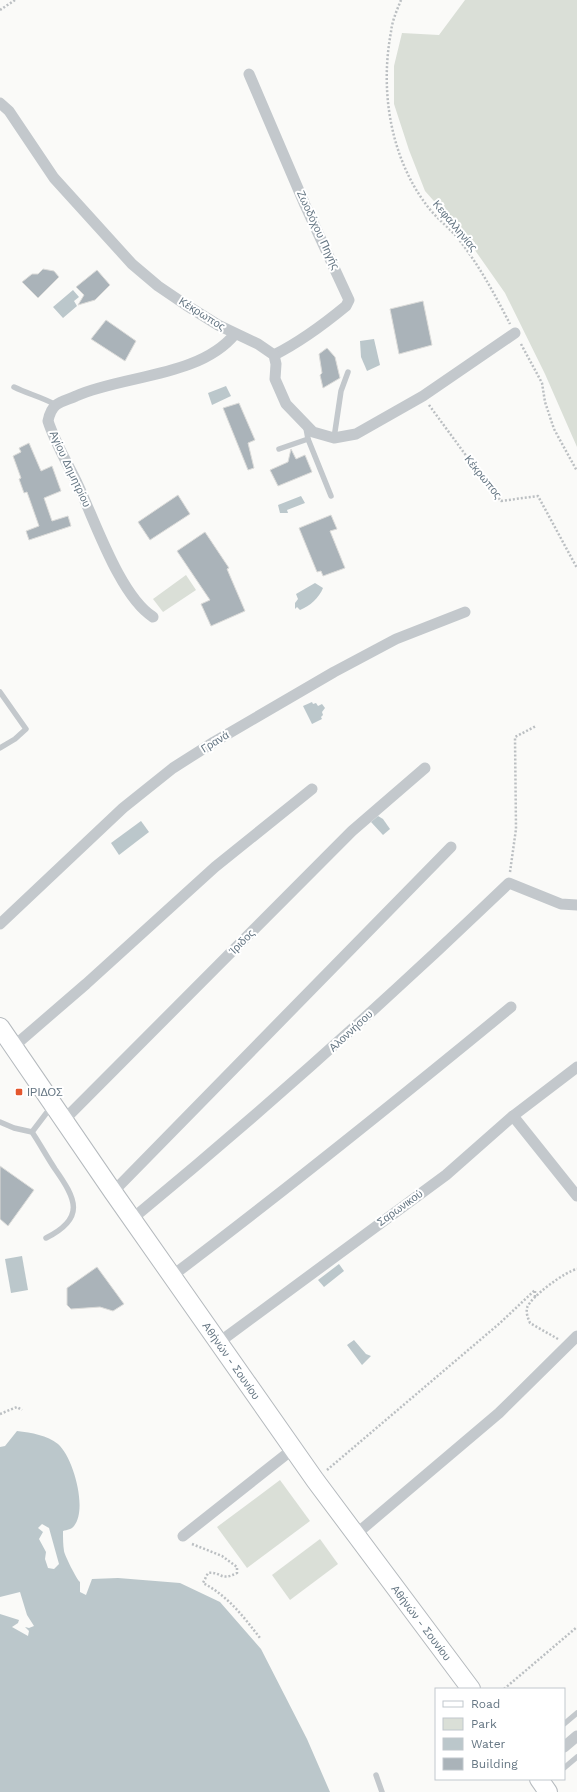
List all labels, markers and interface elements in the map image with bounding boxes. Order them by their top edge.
street label: Ζωοδόχου Πηγής [294,188,342,272]
street label: Κεφαλληνίας [430,198,480,254]
street label: Κέκρωπος [176,295,228,333]
street label: Αγίου Δημητρίου [47,429,93,509]
street label: Κέκρωπος [462,453,504,501]
street label: Γρανά [199,728,232,756]
street label: Ίριδος [226,927,257,958]
street label: Αλοννήσου [327,1008,375,1054]
place label: ΙΡΙΔΟΣ [27,1086,63,1099]
marker: ΙΡΙΔΟΣ [14,1087,24,1097]
street label: Σαρωνικού [375,1187,425,1229]
street label: Αθήνών - Σουνίου [199,1320,263,1402]
street label: Αθήνών - Σουνίου [388,1583,454,1663]
legend [435,1688,565,1780]
text: Road [471,1697,500,1711]
text: Park [471,1717,497,1731]
text: Water [471,1737,506,1751]
text: Building [471,1757,518,1771]

